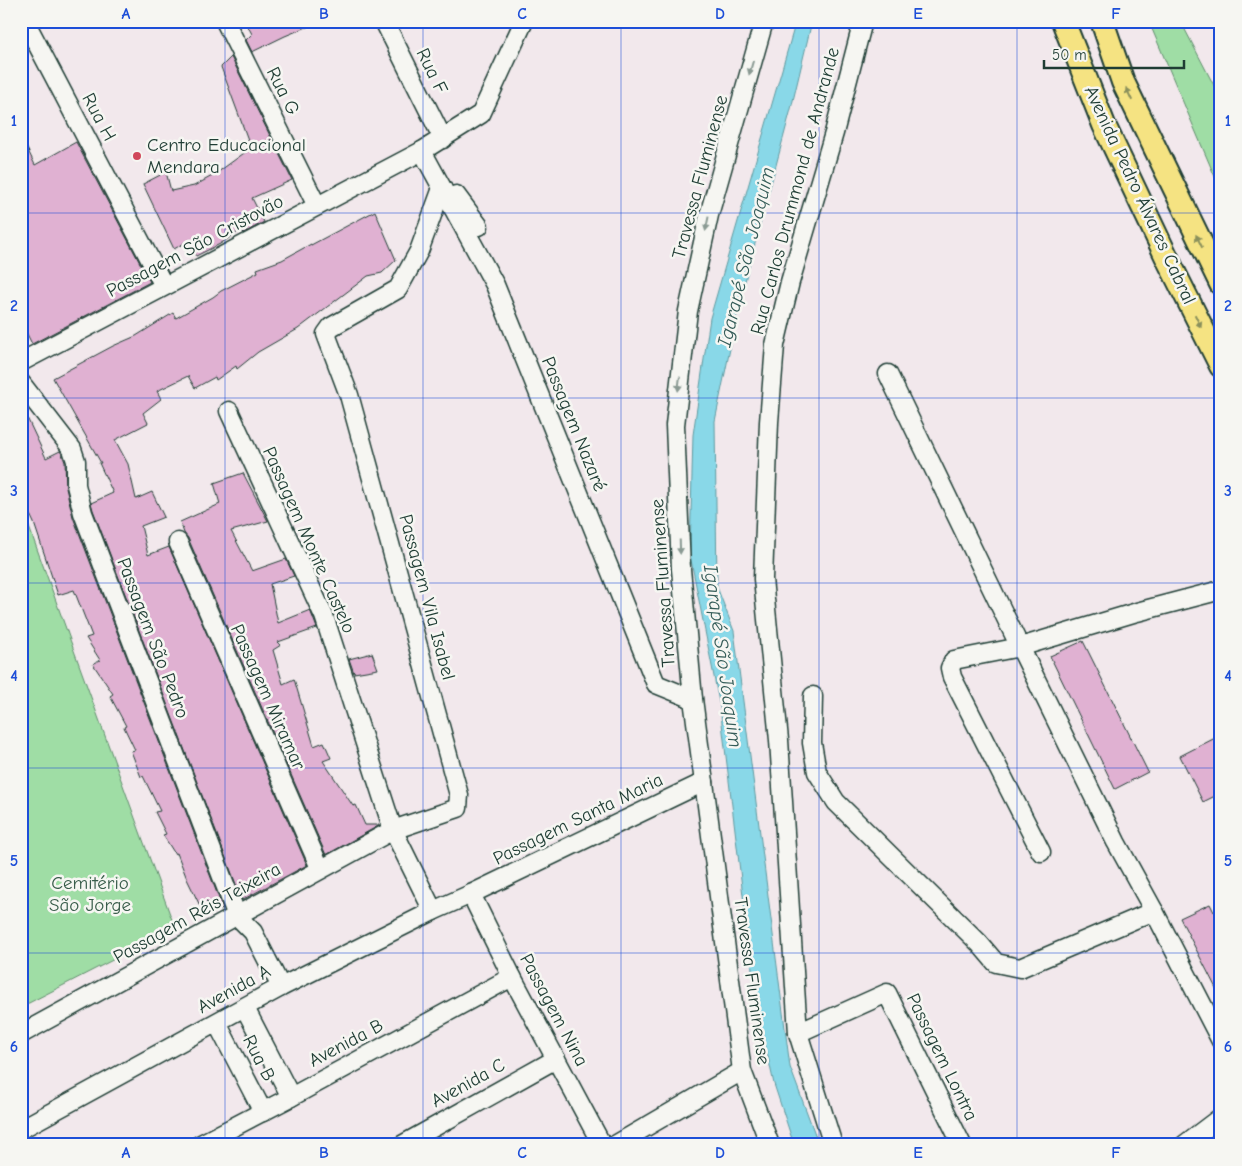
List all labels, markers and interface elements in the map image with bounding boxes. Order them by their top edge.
text: A [122,5,131,23]
text: B [319,5,329,23]
text: C [517,5,527,23]
text: D [715,5,725,23]
text: E [913,5,923,23]
text: F [1111,5,1121,23]
scale bar [1044,38,1184,70]
street label: Rua F [412,45,452,97]
street label: Rua Carlos Drummond de Andrande [746,45,844,337]
text: 50 m [1052,46,1087,64]
one-way arrow [746,61,754,76]
street label: Rua G [262,63,304,119]
street label: Avenida Pedro Álvares Cabral [1080,82,1200,308]
one-way arrow [1125,87,1133,101]
street label: Rua H [77,89,121,145]
street label: Travessa Fluminense [668,93,732,261]
text: 1 [11,112,17,130]
text: 1 [1225,112,1231,130]
place label: Centro Educacional Mendara [147,134,306,178]
marker: Centro Educacional Mendara [131,150,143,162]
water label: Igarapé São Joaquim [712,165,779,350]
street label: Passagem São Cristovão [103,190,287,302]
one-way arrow [702,217,710,233]
one-way arrow [1195,234,1203,248]
text: 2 [10,297,18,315]
text: 2 [1224,297,1232,315]
one-way arrow [1194,314,1202,328]
street label: Passagem Nazaré [537,353,611,495]
one-way arrow [675,377,683,393]
street label: Passagem Monte Castelo [258,443,360,637]
text: 3 [10,482,18,500]
text: 3 [1224,482,1232,500]
street label: Travessa Fluminense [646,498,680,668]
street label: Passagem Vila Isabel [394,512,460,682]
one-way arrow [676,539,684,555]
street label: Passagem São Pedro [112,555,194,721]
water label: Igarapé São Joaquim [699,562,747,749]
street label: Passagem Miramar [226,621,310,774]
text: 4 [10,667,18,685]
text: 4 [1224,667,1232,685]
street label: Passagem Santa Maria [490,768,666,870]
text: 5 [10,852,18,870]
text: 5 [1224,852,1232,870]
street label: Passagem Réis Teixeira [110,858,284,968]
park label: Cemitério São Jorge [49,872,131,916]
street label: Travessa Fluminense [729,896,775,1066]
street label: Passagem Nina [515,950,593,1070]
street label: Avenida A [194,960,274,1018]
street label: Passagem Lontra [902,990,982,1124]
street label: Avenida B [305,1014,387,1072]
street label: Rua B [238,1031,280,1085]
text: 6 [10,1038,18,1056]
text: 6 [1224,1038,1232,1056]
street label: Avenida C [427,1054,509,1112]
text: A [122,1144,131,1162]
text: B [319,1144,329,1162]
text: C [517,1144,527,1162]
text: D [715,1144,725,1162]
text: E [913,1144,923,1162]
text: F [1111,1144,1121,1162]

